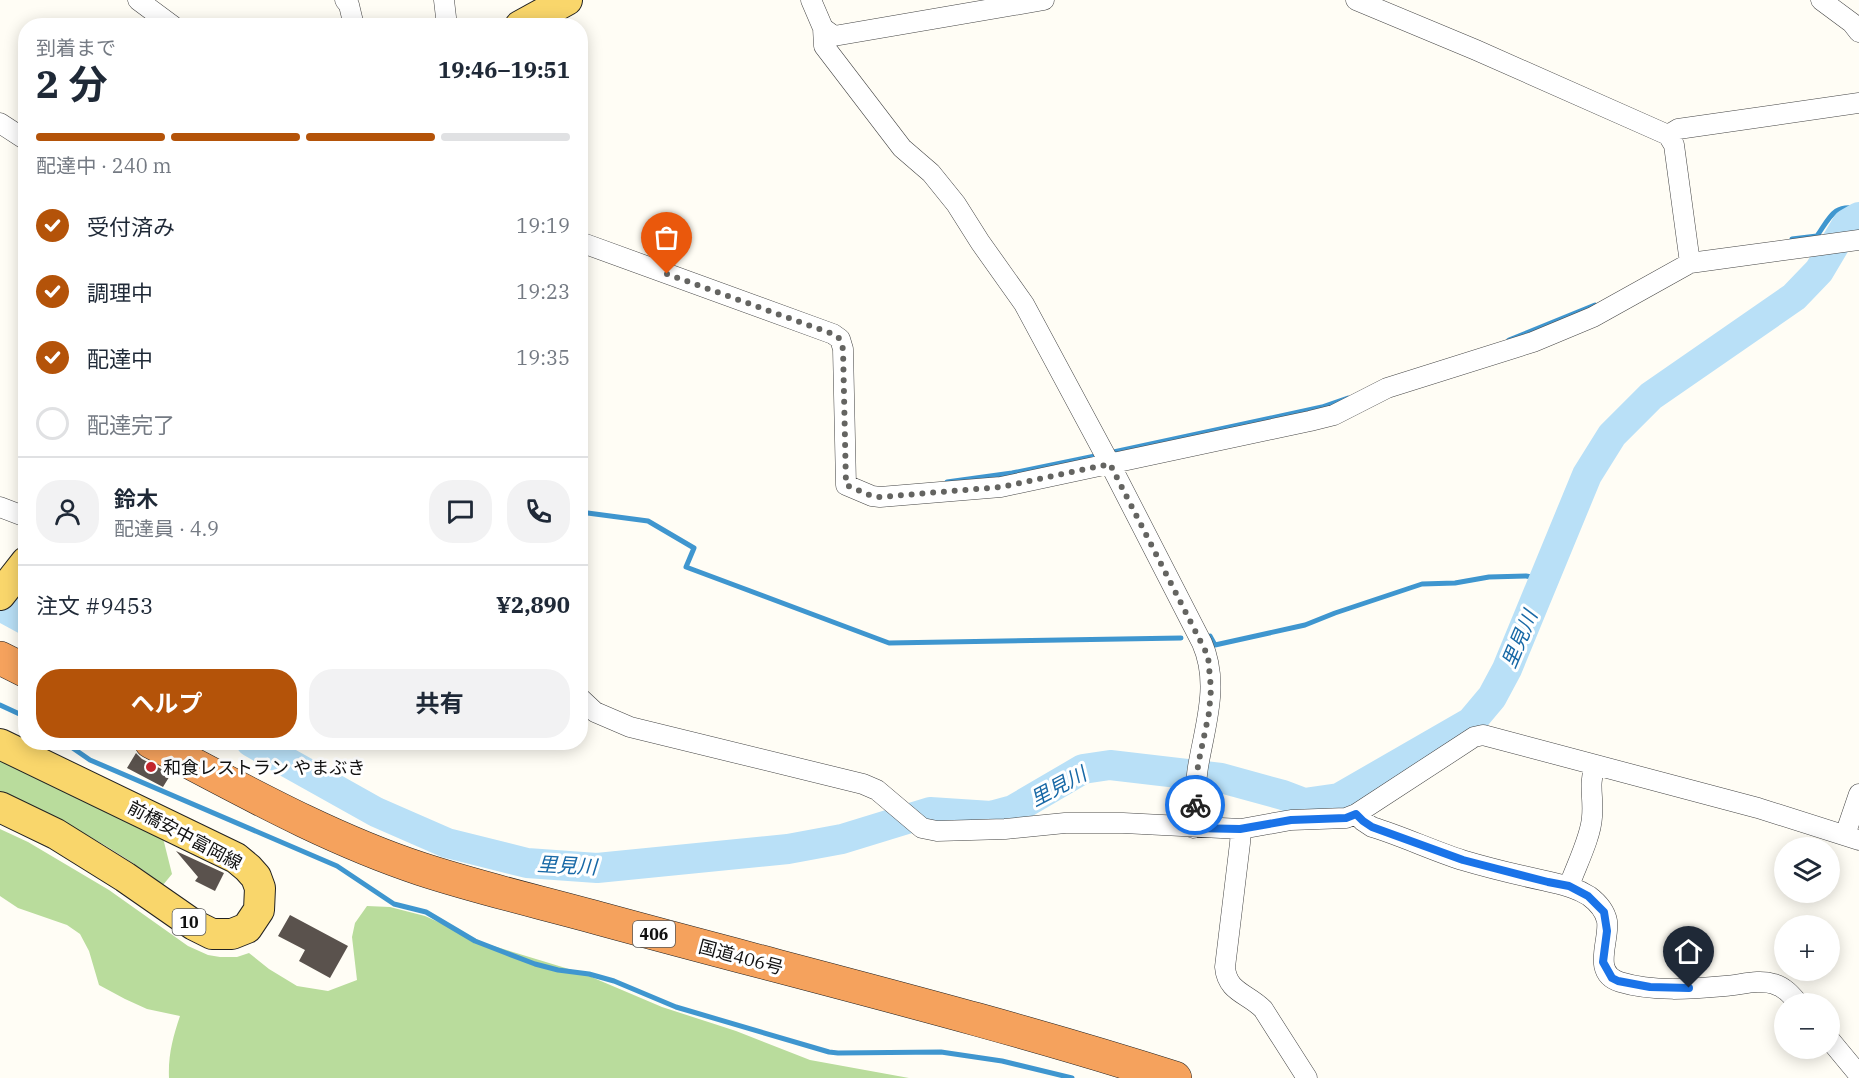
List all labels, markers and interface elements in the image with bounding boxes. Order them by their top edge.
text: 到着まで [36,34,116,61]
text: 19:46–19:51 [438,55,570,84]
text: 2 分 [36,58,107,109]
text: 配達中 · 240 m [36,152,171,179]
icon: check [36,209,69,242]
text: 受付済み [87,212,175,241]
text: 19:19 [516,212,570,239]
pin [641,212,692,274]
icon: bag [650,221,683,254]
icon: check [36,275,69,308]
text: 調理中 [87,278,153,307]
text: 19:23 [516,278,570,305]
icon: check [36,341,69,374]
text: 配達中 [87,344,153,373]
text: 19:35 [516,344,570,371]
text: 配達完了 [87,410,175,439]
button: person [36,480,99,543]
button: chat [429,480,492,543]
button: phone [507,480,570,543]
text: 鈴木 [114,484,158,513]
text: 配達員 · 4.9 [114,515,219,542]
text: ¥2,890 [496,590,570,619]
text: 注文 #9453 [36,591,153,620]
water label: 里見川 [1495,604,1544,672]
button: ヘルプ [36,669,297,738]
button: 共有 [309,669,570,738]
place label: 和食レストラン やまぶき [163,756,365,779]
water label: 里見川 [1025,759,1093,812]
marker: 和食レストラン やまぶき [144,760,158,774]
courier [1165,775,1225,835]
icon: bike [1179,789,1212,822]
street label: 前橋安中富岡線 [124,795,246,875]
map controls [1774,837,1840,1059]
button: layers [1774,837,1840,903]
water label: 里見川 [536,850,600,880]
road number: 10 [172,909,206,935]
button: + [1774,915,1840,981]
road number: 406 [633,921,675,947]
pin [1663,926,1714,988]
street label: 国道406号 [696,935,786,979]
icon: home [1672,935,1705,968]
button: − [1774,993,1840,1059]

